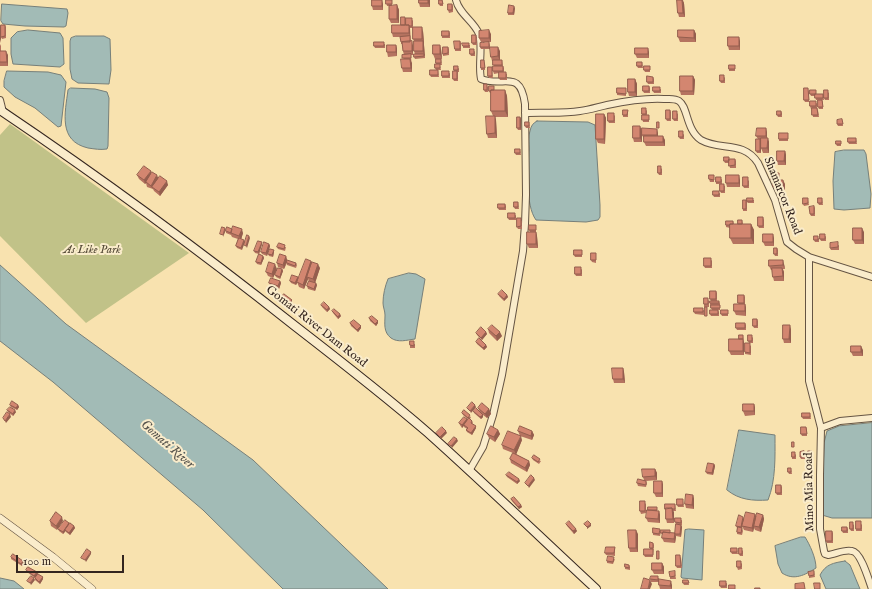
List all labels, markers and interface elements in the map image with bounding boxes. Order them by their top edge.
street label: Shamarcor Road [760,155,804,237]
park label: As Like Park [63,244,121,258]
street label: Gomati River Dam Road [263,283,369,371]
water label: Gomati River [137,417,197,473]
street label: Mino Mia Road [802,452,818,532]
scale bar [18,547,126,573]
text: 100 m [23,554,51,569]

